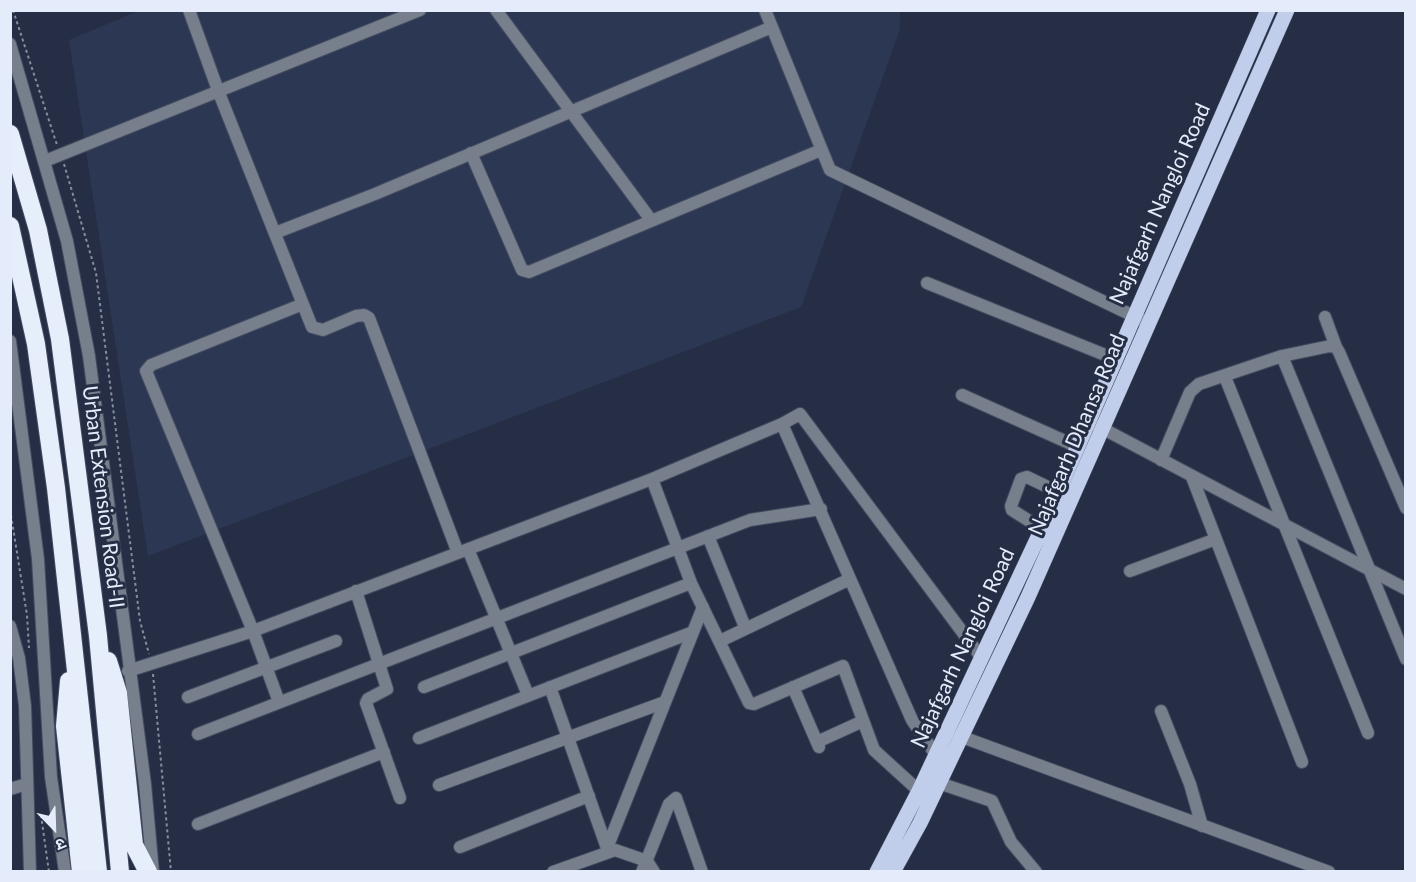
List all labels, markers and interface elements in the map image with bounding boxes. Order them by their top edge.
street label: Najafgarh Nangloi Road [1104,100,1216,308]
street label: Najafgarh Dhansa Road [1023,331,1131,539]
street label: Urban Extension Road-II [77,384,129,610]
street label: Najafgarh Nangloi Road [906,544,1020,752]
north arrow [24,798,84,858]
text: उ [53,834,69,856]

